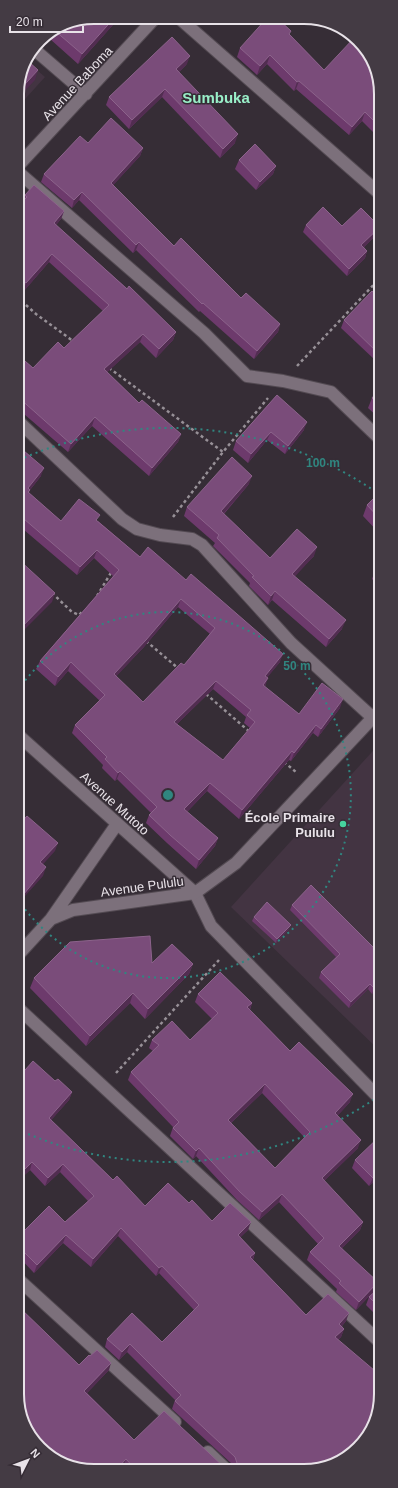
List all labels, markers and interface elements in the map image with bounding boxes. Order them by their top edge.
scale bar [10,8,83,34]
text: 20 m [16,15,43,29]
street label: Avenue Baboma [39,43,116,124]
district label: Sumbuka [182,89,250,106]
text: 100 m [306,456,340,470]
text: 50 m [283,659,311,673]
street label: Avenue Mutoto [77,769,152,838]
centre of rings [161,788,175,802]
place label: École Primaire Pululu [245,810,335,840]
marker: École Primaire Pululu [338,819,348,829]
street label: Avenue Pululu [100,873,185,900]
north arrow [8,1440,48,1480]
text: N [28,1446,43,1460]

